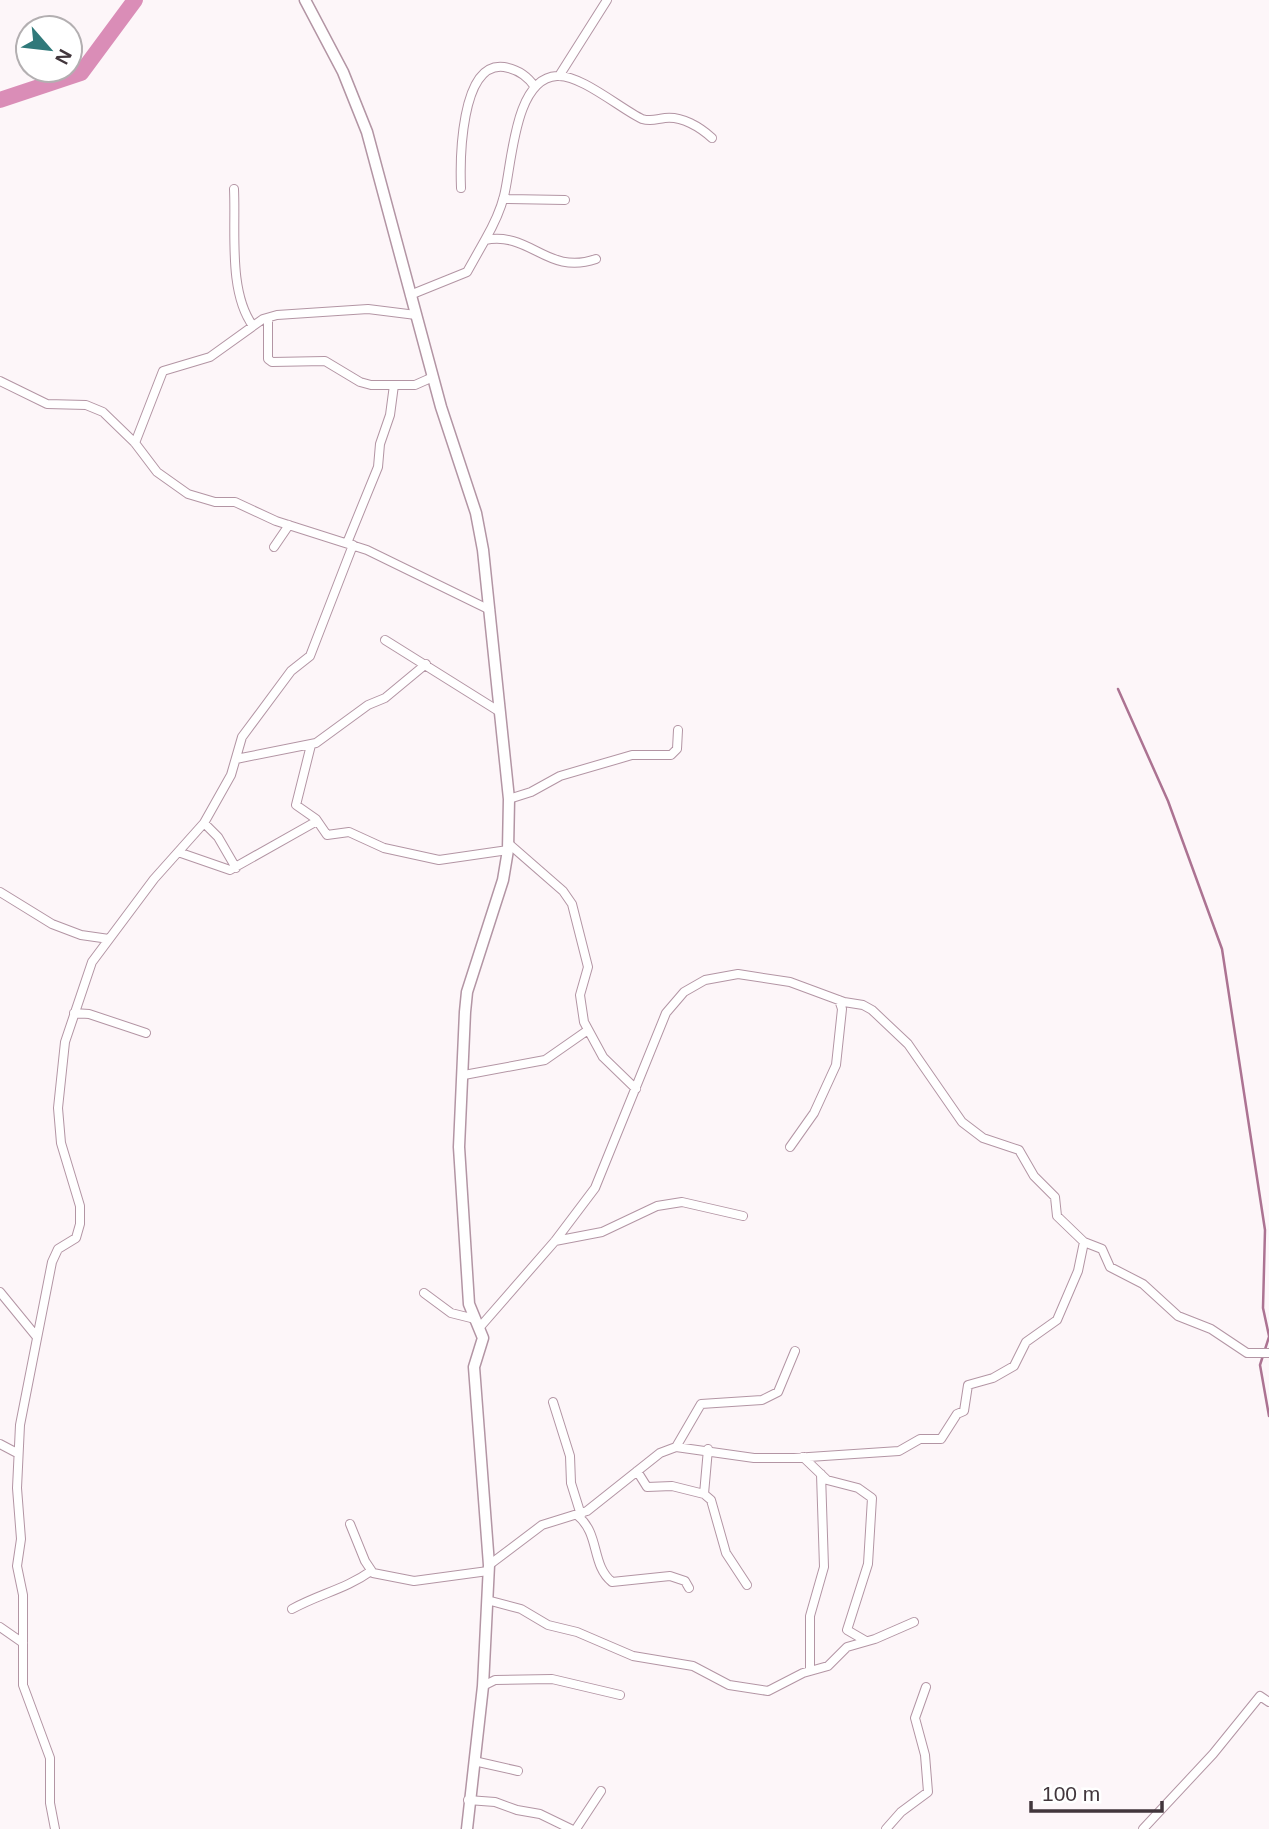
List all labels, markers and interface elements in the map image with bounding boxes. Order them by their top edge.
north arrow [14,14,84,84]
text: N [51,46,76,68]
scale bar [1031,1770,1162,1814]
text: 100 m [1042,1782,1100,1805]

